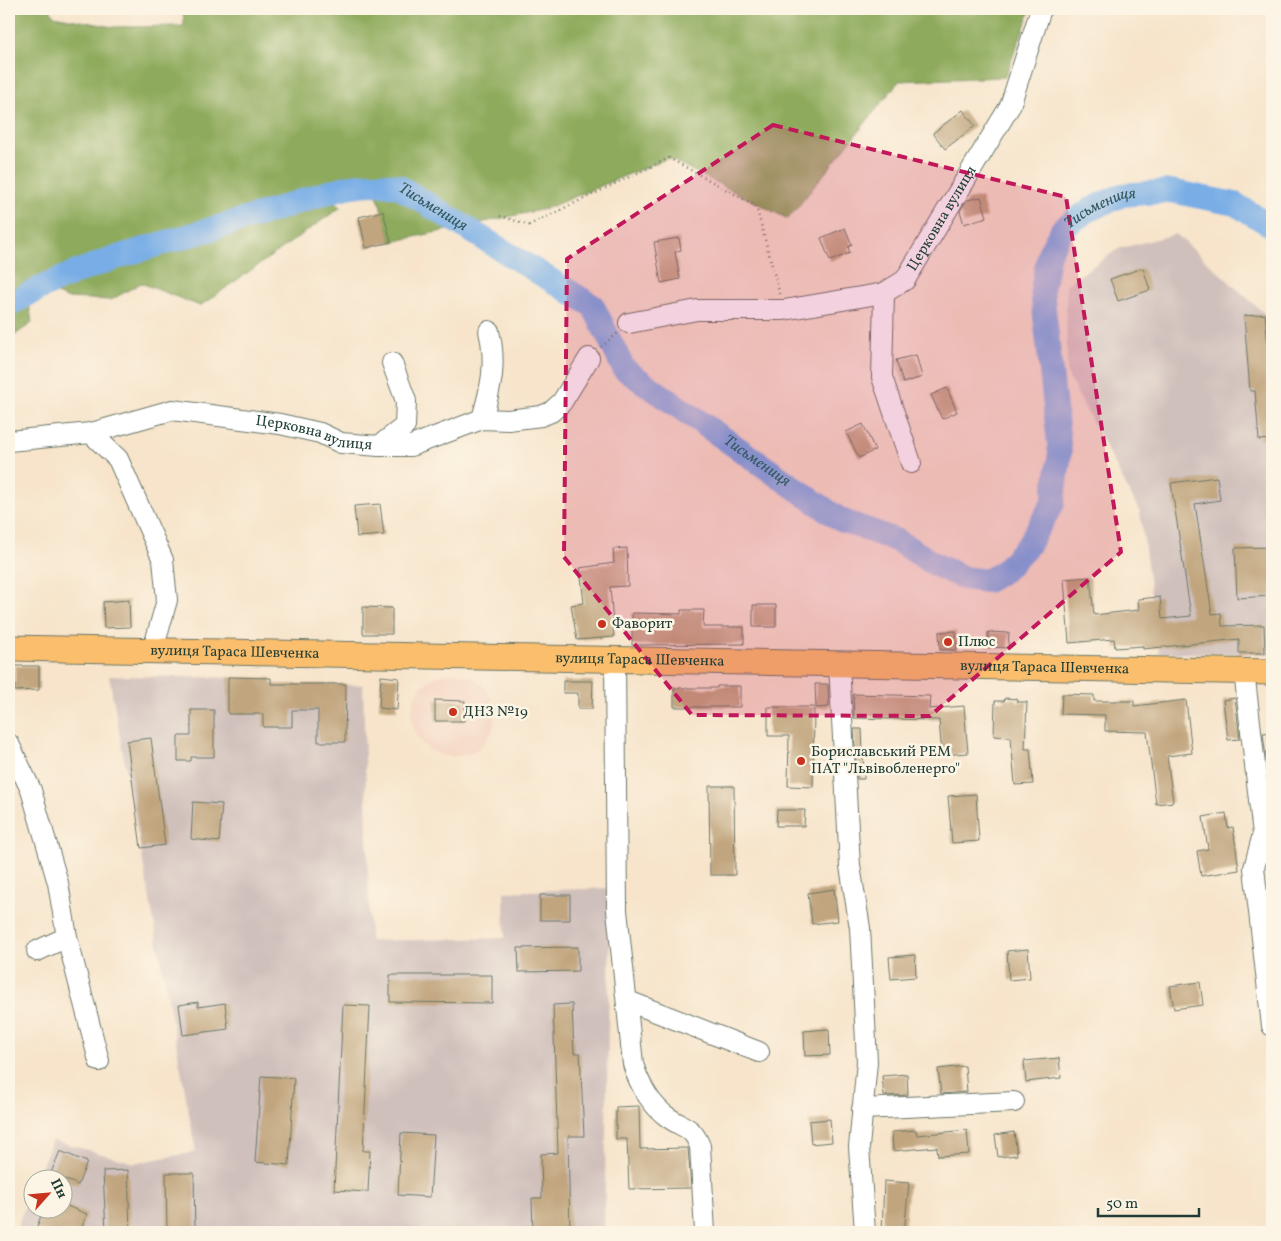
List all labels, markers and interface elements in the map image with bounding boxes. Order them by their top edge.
street label: Церковна вулиця [902,162,982,275]
water label: Тисьмениця [394,178,472,237]
water label: Тисьмениця [1060,183,1137,235]
street label: Церковна вулиця [254,410,373,456]
water label: Тисьмениця [719,430,795,493]
place label: Фаворит [612,614,673,635]
marker: Фаворит [596,618,608,630]
place label: Плюс [958,632,996,653]
marker: Плюс [942,636,954,648]
street label: вулиця Тараса Шевченка [150,640,320,664]
street label: вулиця Тараса Шевченка [555,648,725,672]
street label: вулиця Тараса Шевченка [960,656,1130,680]
place label: ДНЗ №19 [463,702,528,723]
marker: ДНЗ №19 [447,706,459,718]
place label: Бориславський РЕМ ПАТ "Львівобленерго" [811,742,960,780]
marker: Бориславський РЕМ ПАТ "Львівобленерго" [795,755,807,767]
north arrow [22,1168,72,1218]
text: Пн [45,1176,71,1202]
scale bar [1098,1186,1200,1218]
text: 50 m [1106,1194,1138,1215]

